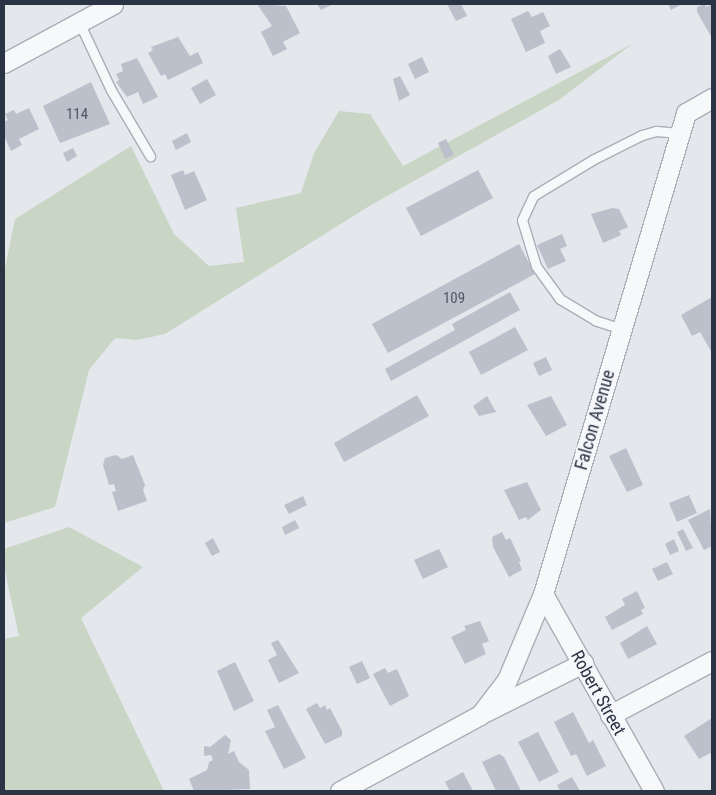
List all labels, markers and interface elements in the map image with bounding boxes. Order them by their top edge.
house number: 114 [66,106,88,124]
house number: 109 [443,290,465,308]
street label: Falcon Avenue [570,367,620,473]
street label: Robert Street [566,647,630,739]

